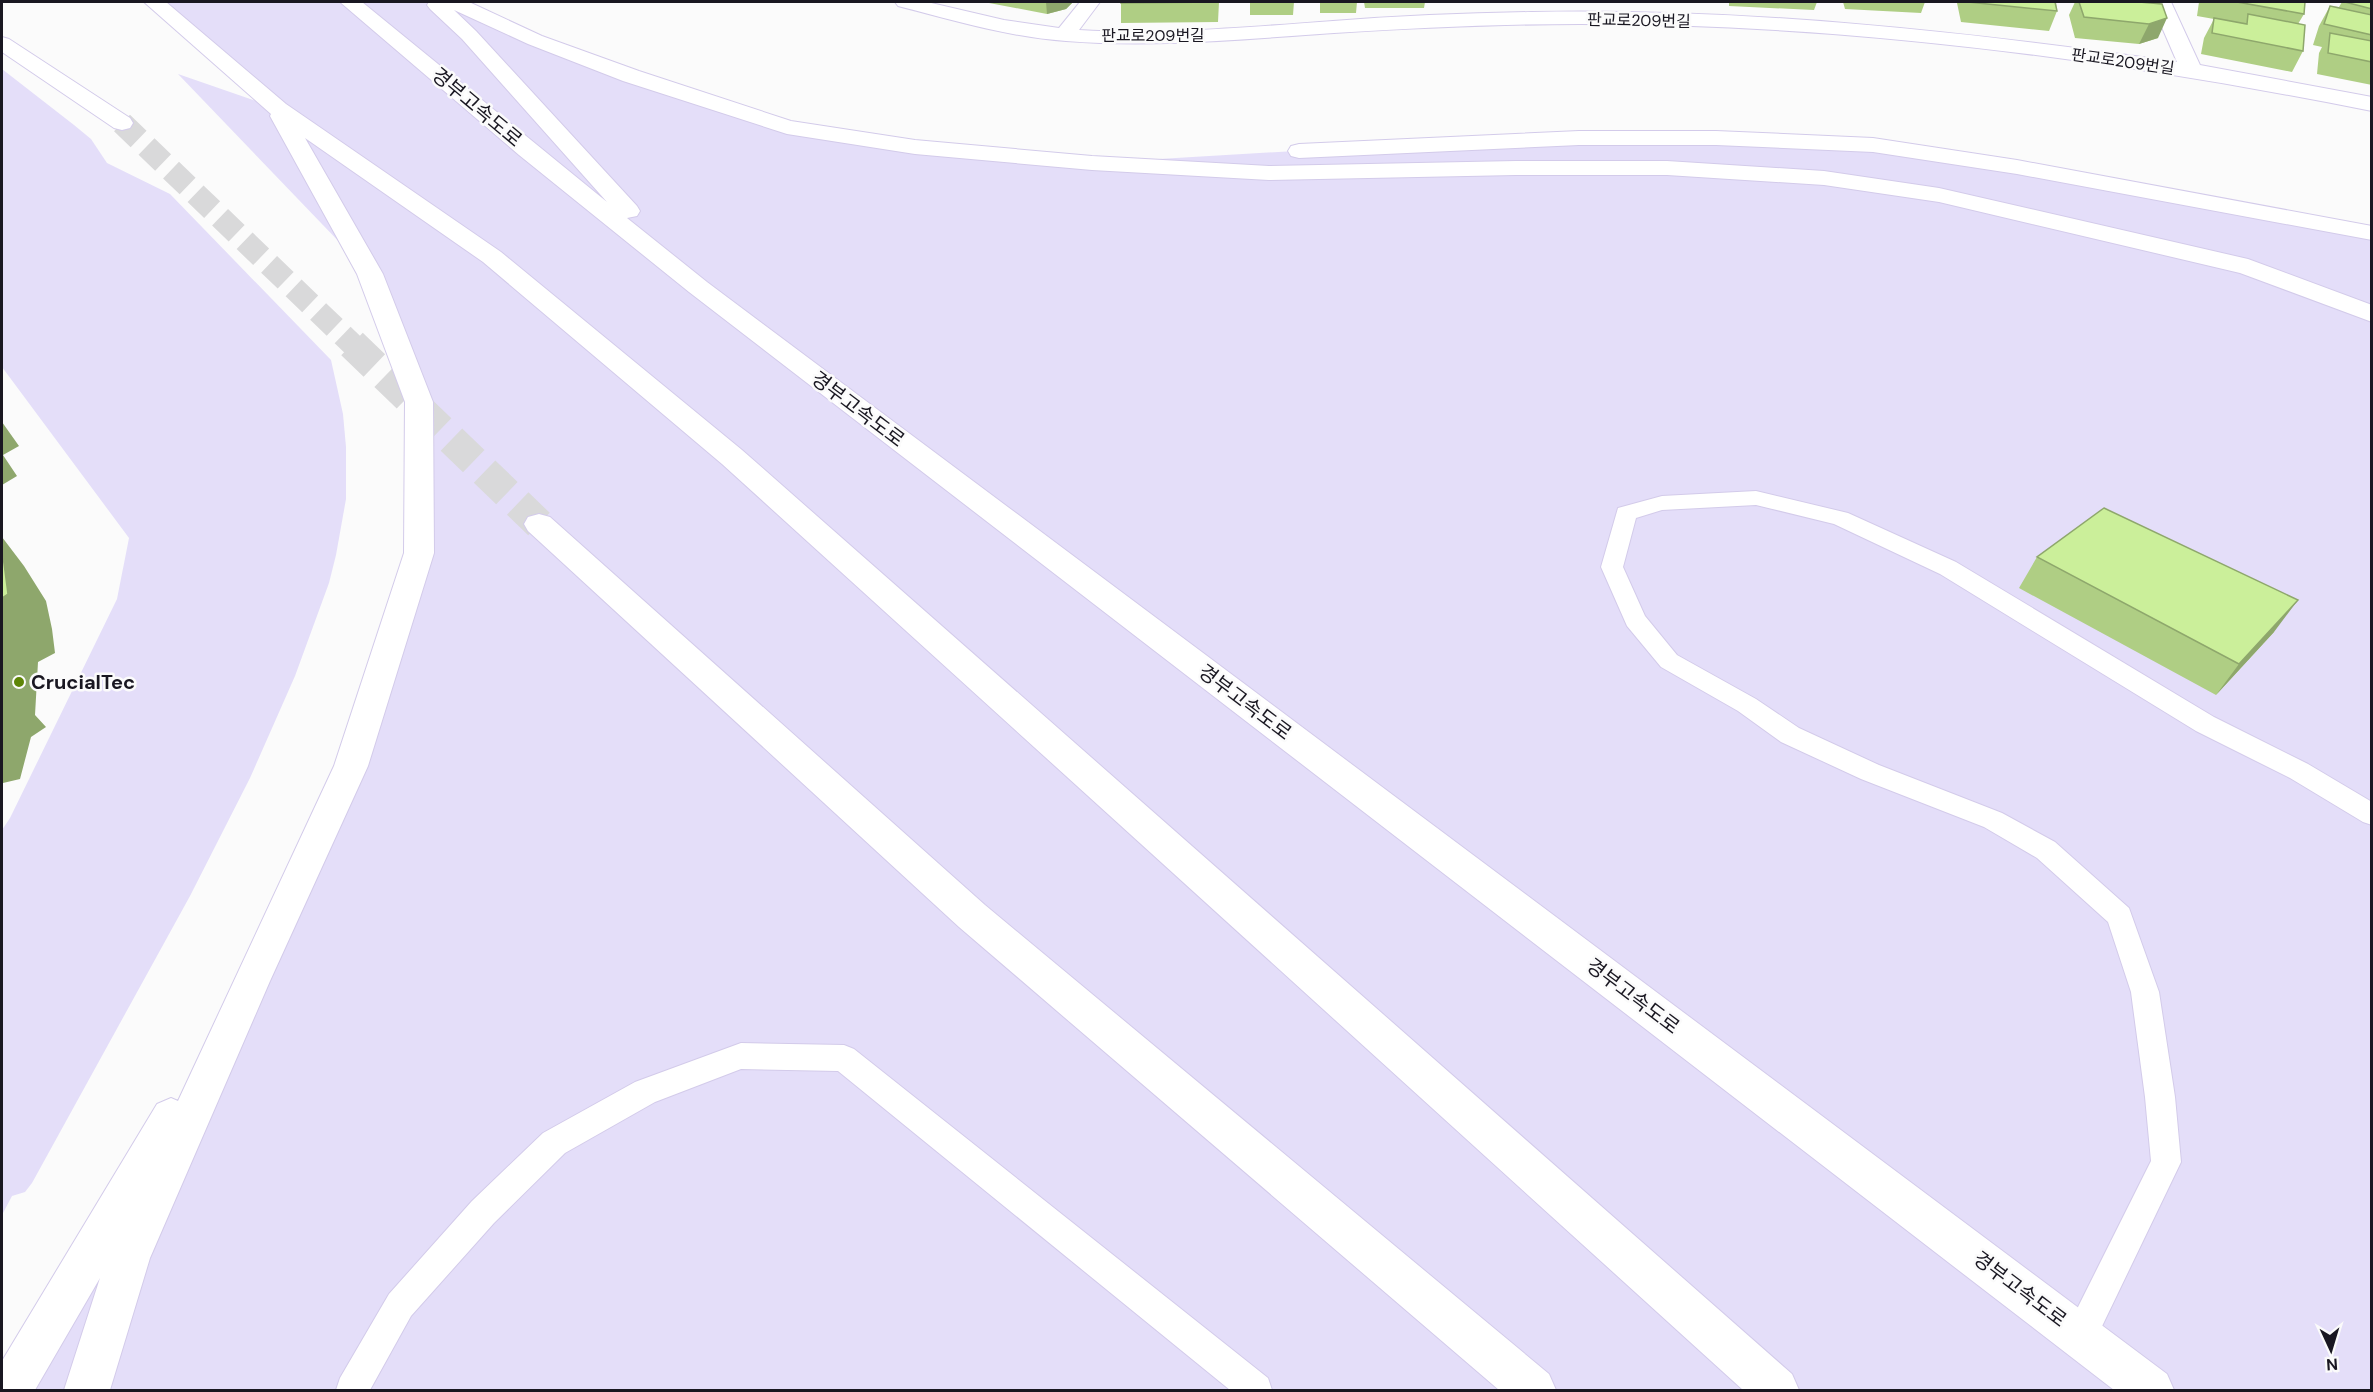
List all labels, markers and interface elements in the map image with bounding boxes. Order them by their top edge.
street label: 판교로209번길 [1587,9,1691,32]
street label: 판교로209번길 [1101,25,1205,46]
street label: 판교로209번길 [2070,44,2176,79]
street label: 경부고속도로 [426,62,528,152]
street label: 경부고속도로 [806,365,910,453]
street label: 경부고속도로 [1193,658,1297,746]
place label: CrucialTec [31,669,135,695]
marker: CrucialTec [12,675,26,689]
street label: 경부고속도로 [1581,952,1685,1040]
street label: 경부고속도로 [1968,1245,2072,1333]
north arrow [2301,1320,2361,1380]
text: N [2325,1354,2339,1375]

